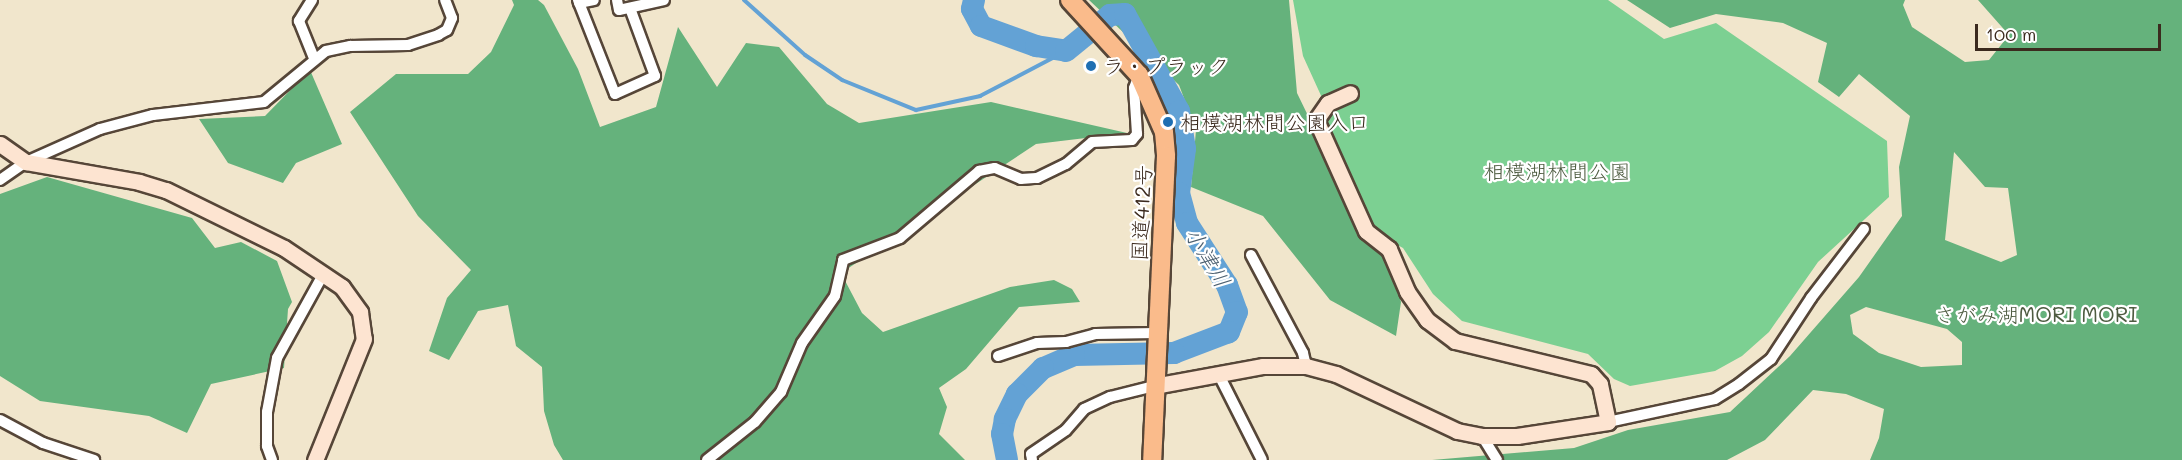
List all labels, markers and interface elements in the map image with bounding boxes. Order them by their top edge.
scale bar [1978,12,2164,50]
text: 100 m [1986,22,2036,46]
place label: ラ・プラック [1103,53,1229,79]
marker: ラ・プラック [1084,59,1098,73]
place label: 相模湖林間公園入口 [1180,109,1369,135]
marker: 相模湖林間公園入口 [1161,115,1175,129]
park label: 相模湖林間公園 [1484,158,1630,184]
street label: 国道412号 [1126,164,1156,262]
water label: 小津川 [1180,222,1236,292]
park label: さがみ湖MORI MORI [1935,301,2137,327]

